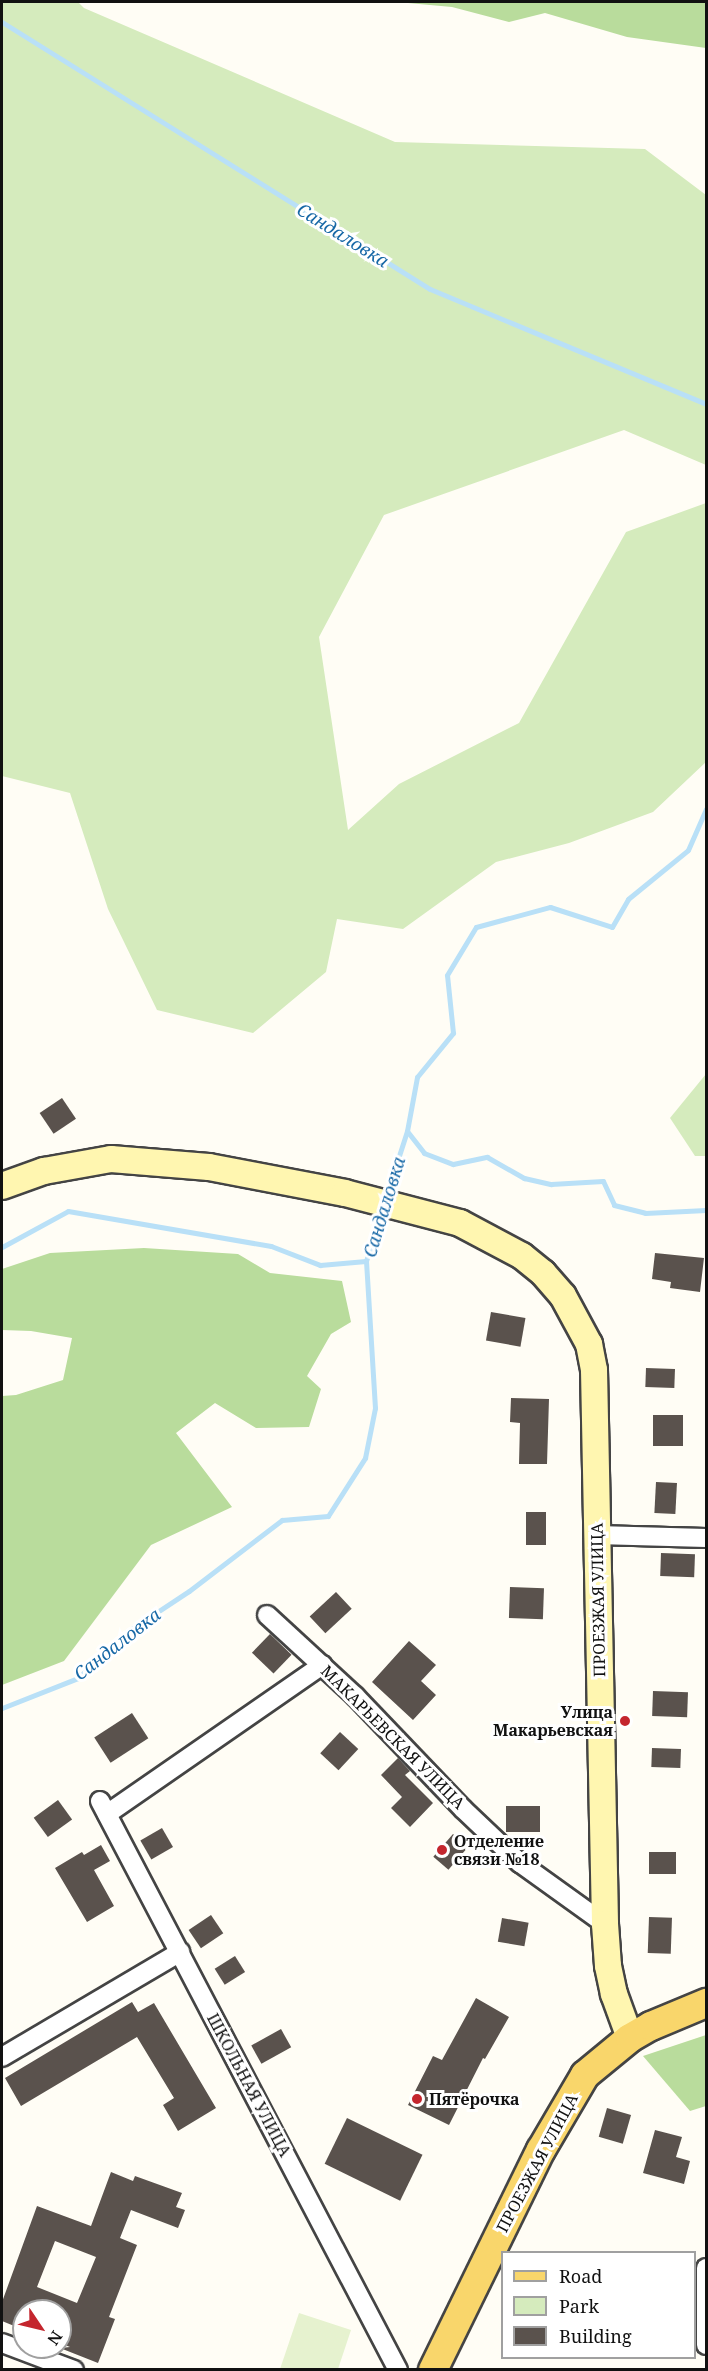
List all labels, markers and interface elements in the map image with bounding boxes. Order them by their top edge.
water label: Сандаловка [293,198,393,272]
water label: Сандаловка [358,1154,410,1260]
street label: ПРОЕЗЖАЯ УЛИЦА [587,1523,609,1677]
water label: Сандаловка [69,1603,165,1685]
street label: МАКАРЬЕВСКАЯ УЛИЦА [317,1661,469,1813]
place label: Улица Макарьевская [493,1702,613,1740]
marker: Улица Макарьевская [618,1714,632,1728]
place label: Отделение связи №18 [454,1831,544,1869]
marker: Отделение связи №18 [435,1843,449,1857]
street label: ШКОЛЬНАЯ УЛИЦА [203,2010,295,2160]
place label: Пятёрочка [429,2089,520,2109]
street label: ПРОЕЗЖАЯ УЛИЦА [492,2090,582,2236]
marker: Пятёрочка [410,2092,424,2106]
legend [501,2251,696,2359]
text: Road [559,2264,602,2288]
text: Park [559,2294,599,2318]
north arrow [12,2299,72,2359]
text: Building [559,2324,632,2348]
text: N [42,2327,68,2350]

